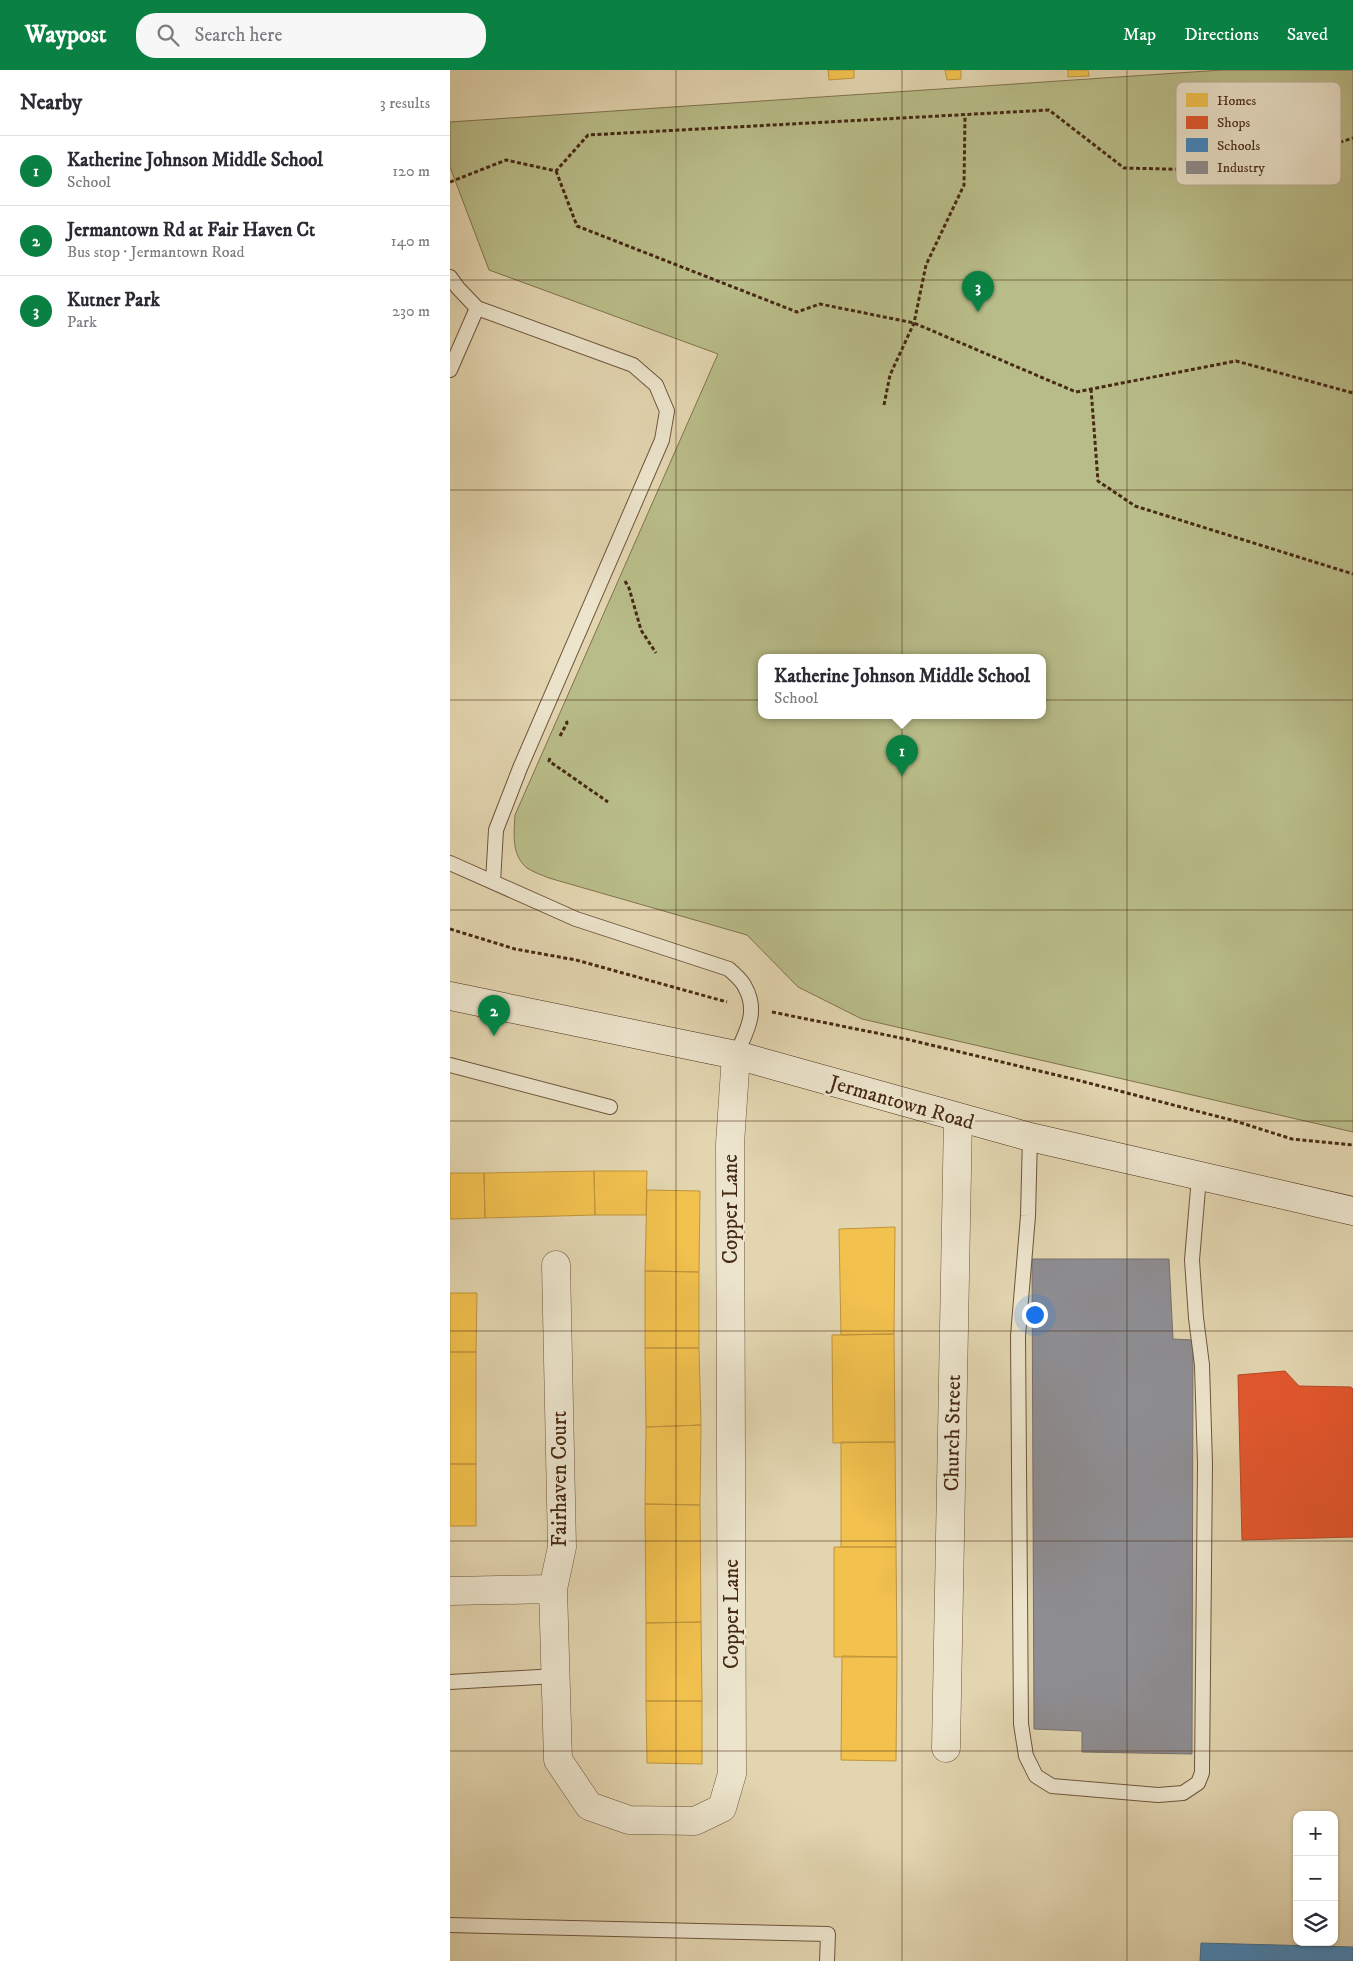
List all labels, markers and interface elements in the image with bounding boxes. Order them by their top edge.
search box [136,13,486,58]
text: Waypost [25,20,106,50]
icon: search [154,21,182,49]
text: Search here [194,24,282,47]
text: Map [1123,24,1156,46]
text: Directions [1184,24,1259,46]
text: Saved [1287,24,1328,46]
legend [1176,82,1341,185]
text: Nearby [20,90,82,116]
text: Homes [1217,92,1257,110]
text: 3 results [380,93,430,113]
text: Shops [1217,114,1250,132]
text: Schools [1217,137,1260,155]
text: Katherine Johnson Middle School [67,149,323,172]
text: Industry [1217,159,1265,177]
text: 1 [33,161,39,181]
text: 120 m [392,161,430,181]
text: School [67,172,111,192]
text: Jermantown Rd at Fair Haven Ct [67,219,315,242]
text: 2 [32,231,40,251]
text: 140 m [391,231,430,251]
text: Bus stop · Jermantown Road [67,242,244,262]
pin: 3 [962,271,994,312]
text: Kutner Park [67,289,160,312]
text: 3 [33,301,39,321]
text: 230 m [392,301,430,321]
text: Park [67,312,97,332]
popup [758,654,1046,719]
text: Katherine Johnson Middle School [774,665,1030,688]
text: School [774,688,818,708]
pin: 1 [886,735,918,776]
pin: 2 [478,995,510,1036]
street label: Jermantown Road [824,1069,978,1136]
street label: Copper Lane [718,1154,744,1264]
your location [1022,1302,1048,1328]
street label: Church Street [939,1374,967,1492]
street label: Fairhaven Court [547,1411,573,1547]
street label: Copper Lane [719,1559,745,1669]
map controls [1293,1811,1338,1946]
button: + [1293,1811,1338,1856]
button: − [1293,1856,1338,1901]
button: layers [1293,1901,1338,1946]

